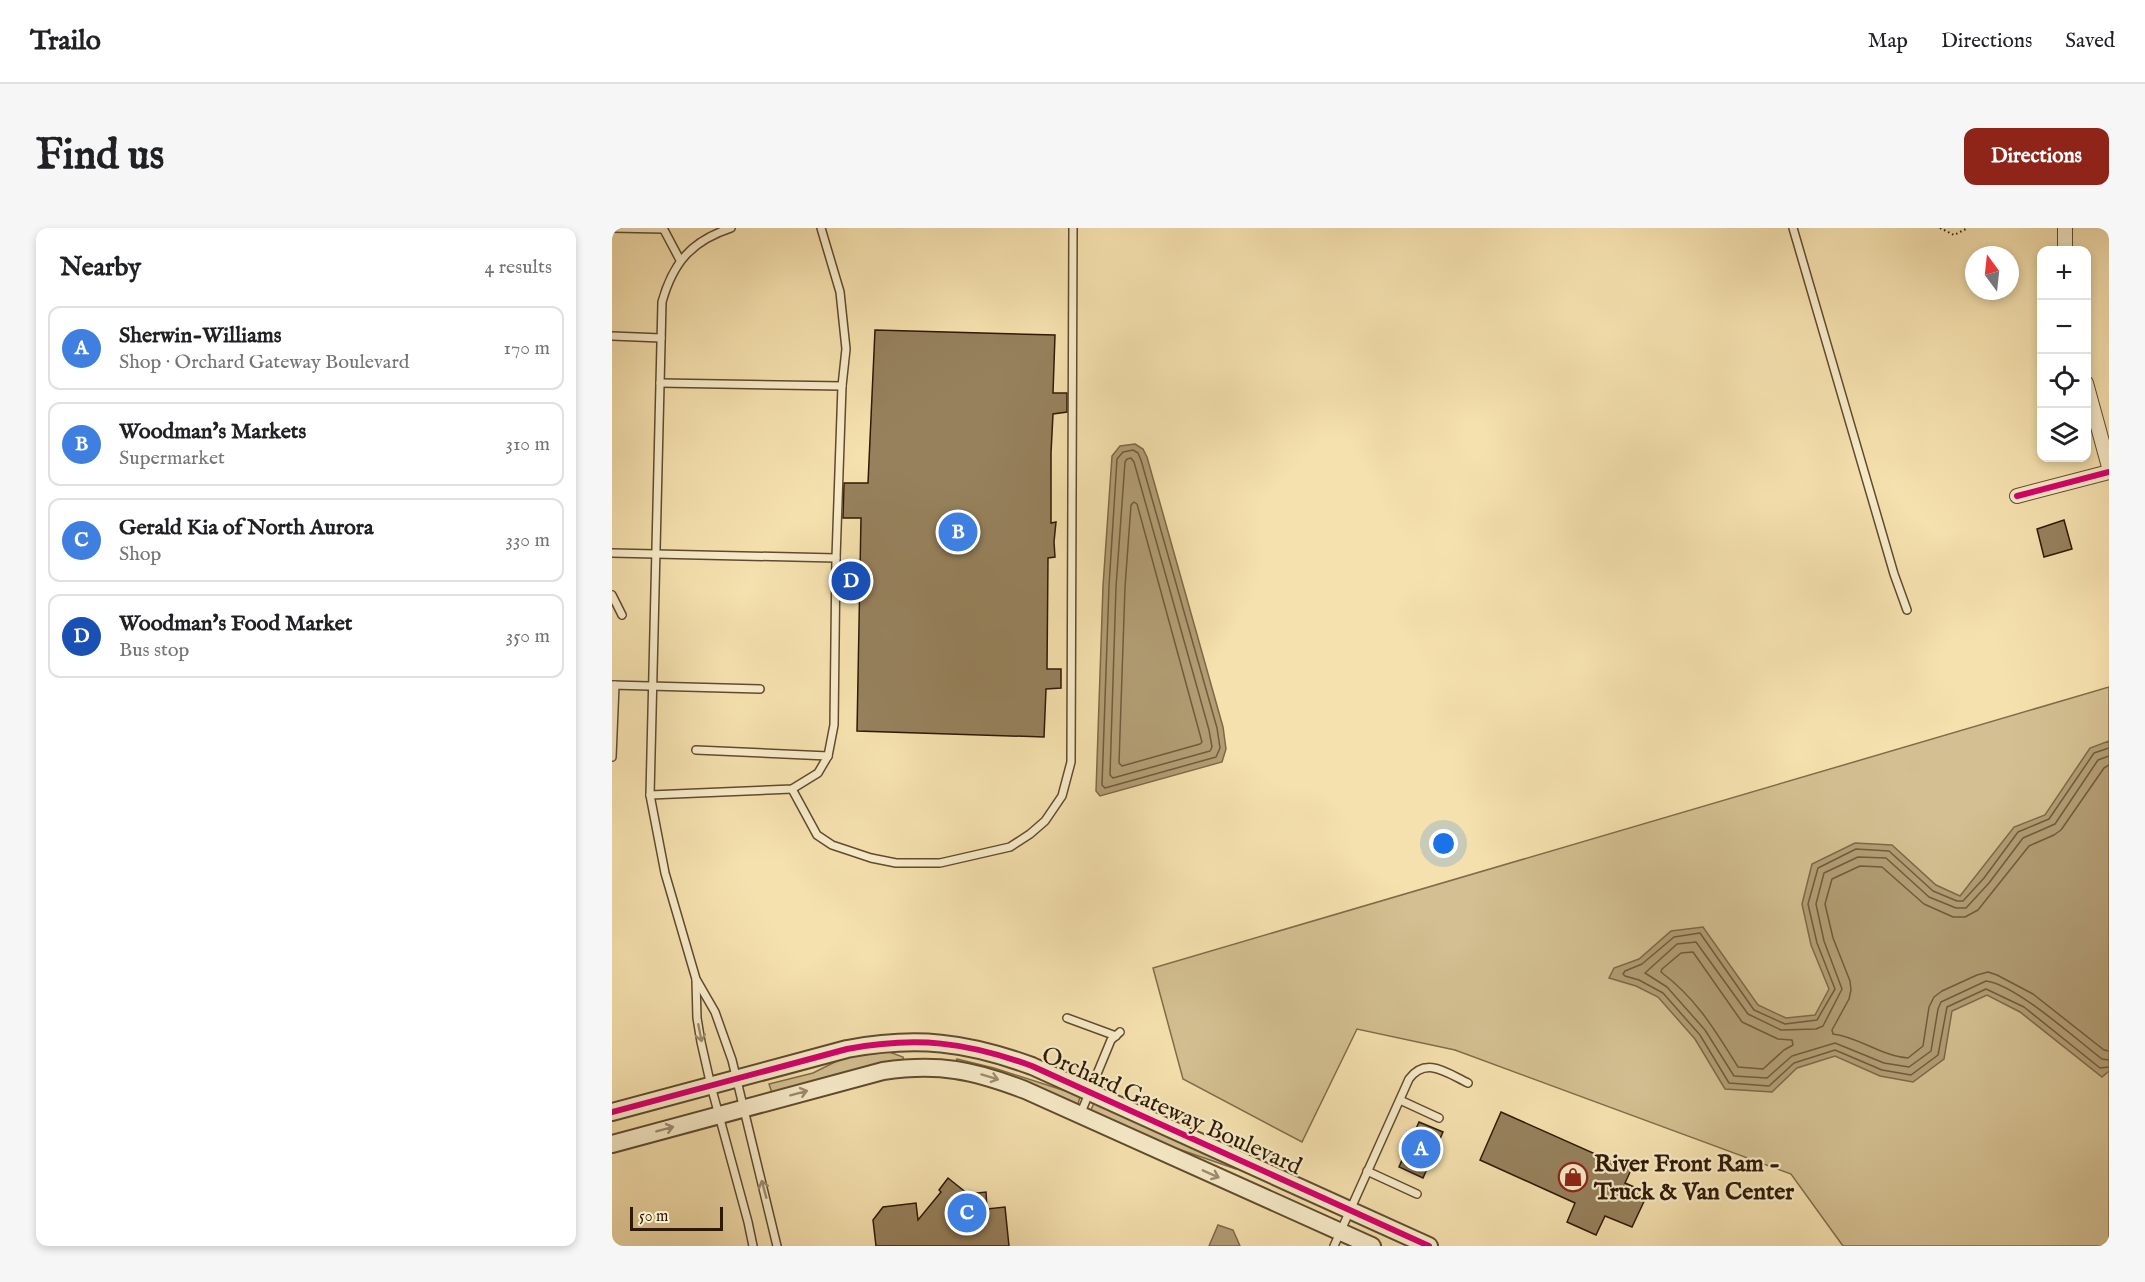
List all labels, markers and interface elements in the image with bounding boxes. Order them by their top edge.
text: Trailo [30,24,101,59]
text: Map [1868,28,1908,55]
text: Directions [1941,28,2032,55]
text: Saved [2065,28,2115,55]
button: Directions [1964,128,2109,185]
text: Find us [36,130,164,183]
north arrow [1965,246,2019,300]
map controls [2037,246,2091,462]
button: + [2037,246,2091,300]
text: Nearby [60,251,141,284]
text: 4 results [485,255,552,280]
button: − [2037,300,2091,354]
text: Sherwin-Williams [119,322,281,350]
text: A [75,336,88,361]
text: 170 m [504,336,550,361]
text: Shop · Orchard Gateway Boulevard [119,350,409,375]
button: locate [2037,354,2091,408]
button: layers [2037,408,2091,462]
text: Woodman's Markets [119,418,306,446]
text: B [75,432,88,457]
text: 310 m [506,432,550,457]
text: Supermarket [119,446,225,471]
pin: B [938,510,978,554]
text: Gerald Kia of North Aurora [119,514,373,542]
text: C [74,528,89,553]
text: 330 m [505,528,550,553]
text: Shop [119,542,161,567]
pin: D [832,558,870,604]
text: Woodman's Food Market [119,610,352,638]
text: D [73,624,90,649]
text: 350 m [506,624,550,649]
text: Bus stop [119,638,189,663]
your location [1429,829,1458,858]
one-way arrow [695,1022,706,1042]
street label: Orchard Gateway Boulevard [1036,1040,1307,1183]
one-way arrow [980,1072,999,1083]
one-way arrow [789,1087,808,1098]
one-way arrow [655,1123,674,1135]
pin: A [1402,1126,1440,1172]
place label: River Front Ram - Truck & Van Center [1593,1149,1794,1208]
shop icon: River Front Ram - Truck & Van Center [1557,1161,1589,1193]
one-way arrow [1201,1168,1219,1180]
one-way arrow [758,1180,769,1199]
pin: C [948,1190,986,1236]
scale bar [630,1204,723,1232]
text: 50 m [639,1207,668,1227]

